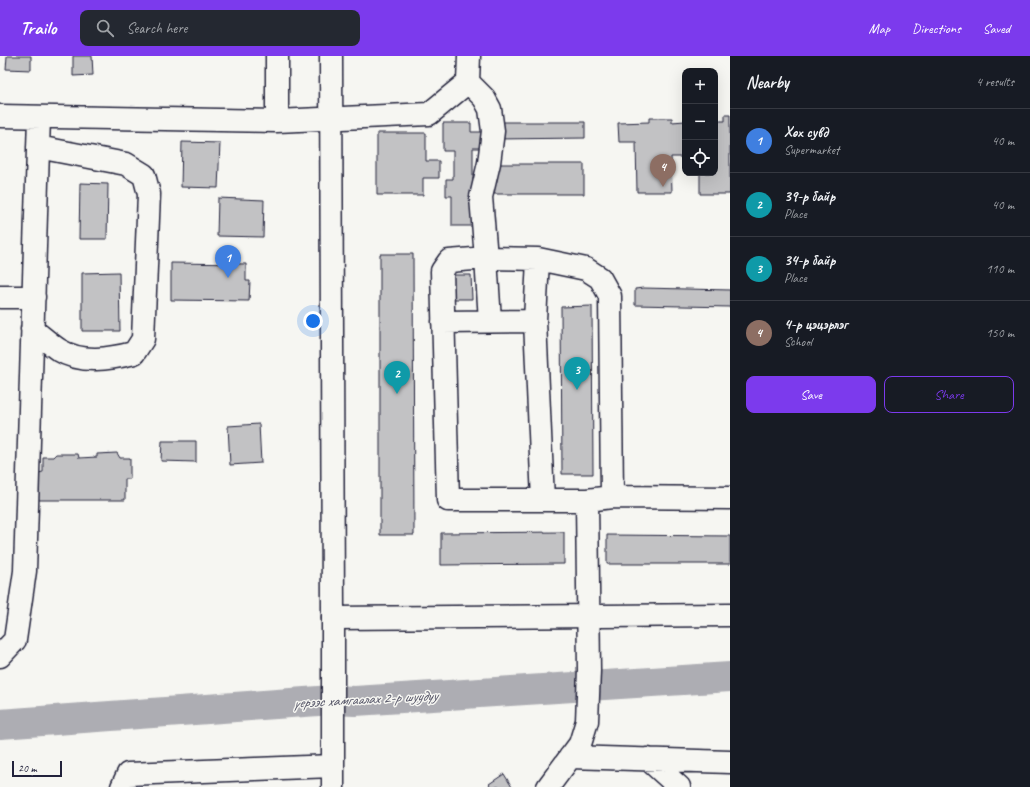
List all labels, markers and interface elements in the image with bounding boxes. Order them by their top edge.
search box [80,10,360,46]
text: Trailo [20,16,56,40]
icon: search [94,17,116,39]
text: Search here [126,19,188,38]
text: Map [869,20,890,37]
text: Directions [912,20,961,37]
text: Saved [983,20,1010,37]
map controls [682,68,718,176]
button: + [682,68,718,104]
text: Nearby [746,72,789,93]
text: 4 results [976,74,1014,90]
button: − [682,104,718,140]
text: Хөх сувд [784,123,828,142]
text: 1 [756,133,762,149]
text: 40 m [992,133,1014,149]
button: locate [682,140,718,176]
text: Supermarket [784,142,839,158]
pin: 4 [650,154,676,187]
text: 39-р байр [784,187,835,206]
text: 2 [756,197,762,213]
text: 40 m [992,197,1014,213]
text: Place [784,206,807,222]
pin: 1 [215,245,241,278]
text: 34-р байр [784,251,835,270]
text: 3 [756,261,762,277]
text: 110 m [986,261,1014,277]
text: Place [784,270,807,286]
your location [303,311,323,331]
text: 4-р цэцэрлэг [784,315,848,334]
text: 4 [756,325,762,341]
text: 150 m [986,325,1014,341]
text: School [784,334,812,350]
pin: 3 [564,357,590,390]
pin: 2 [384,361,410,394]
button: Save [746,376,876,413]
button: Share [884,376,1014,413]
water label: үерээс хамгаалах 2-р шуудуу [292,686,440,713]
scale bar [12,759,62,778]
text: 20 m [18,761,37,775]

